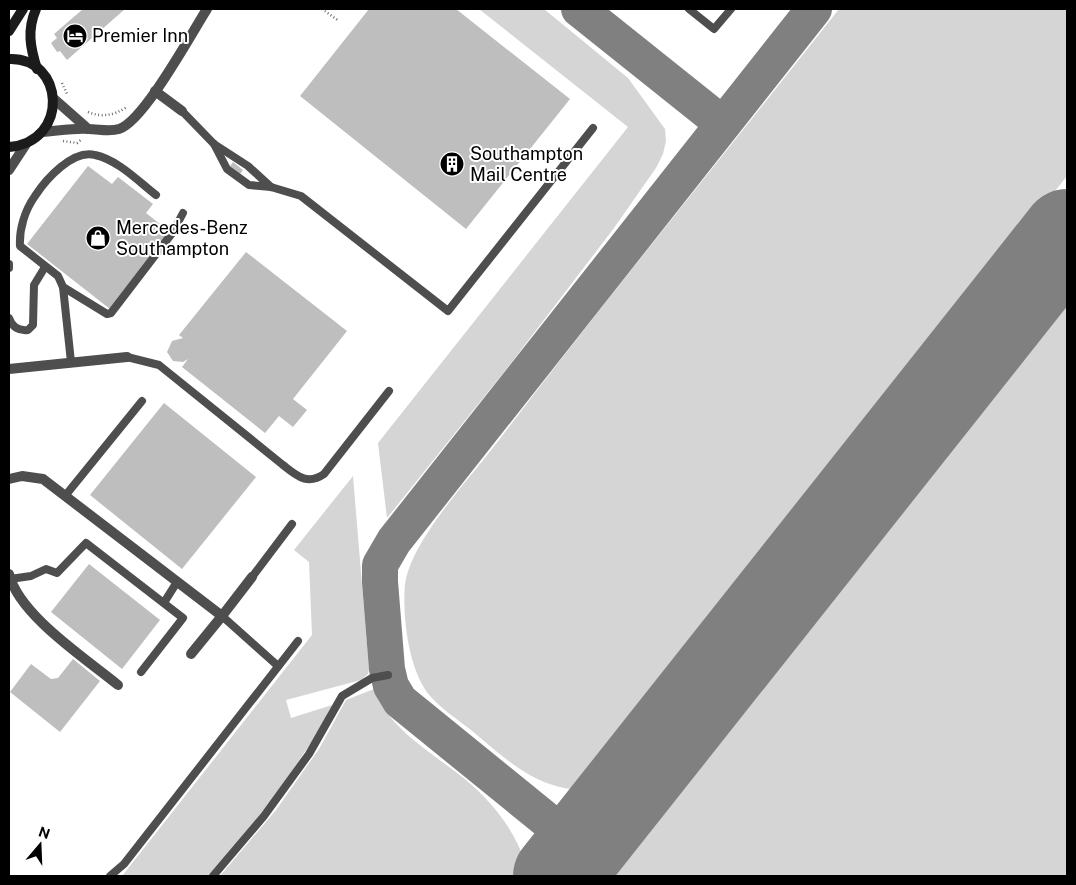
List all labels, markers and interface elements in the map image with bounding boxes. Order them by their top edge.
hotel icon: Premier Inn [62,23,88,49]
place label: Premier Inn [92,25,188,46]
place label: Southampton Mail Centre [470,143,583,185]
building icon: Southampton Mail Centre [439,151,465,177]
place label: Mercedes-Benz Southampton [116,217,248,259]
shop icon: Mercedes-Benz Southampton [85,225,111,251]
north arrow [15,820,65,870]
text: N [36,823,52,842]

